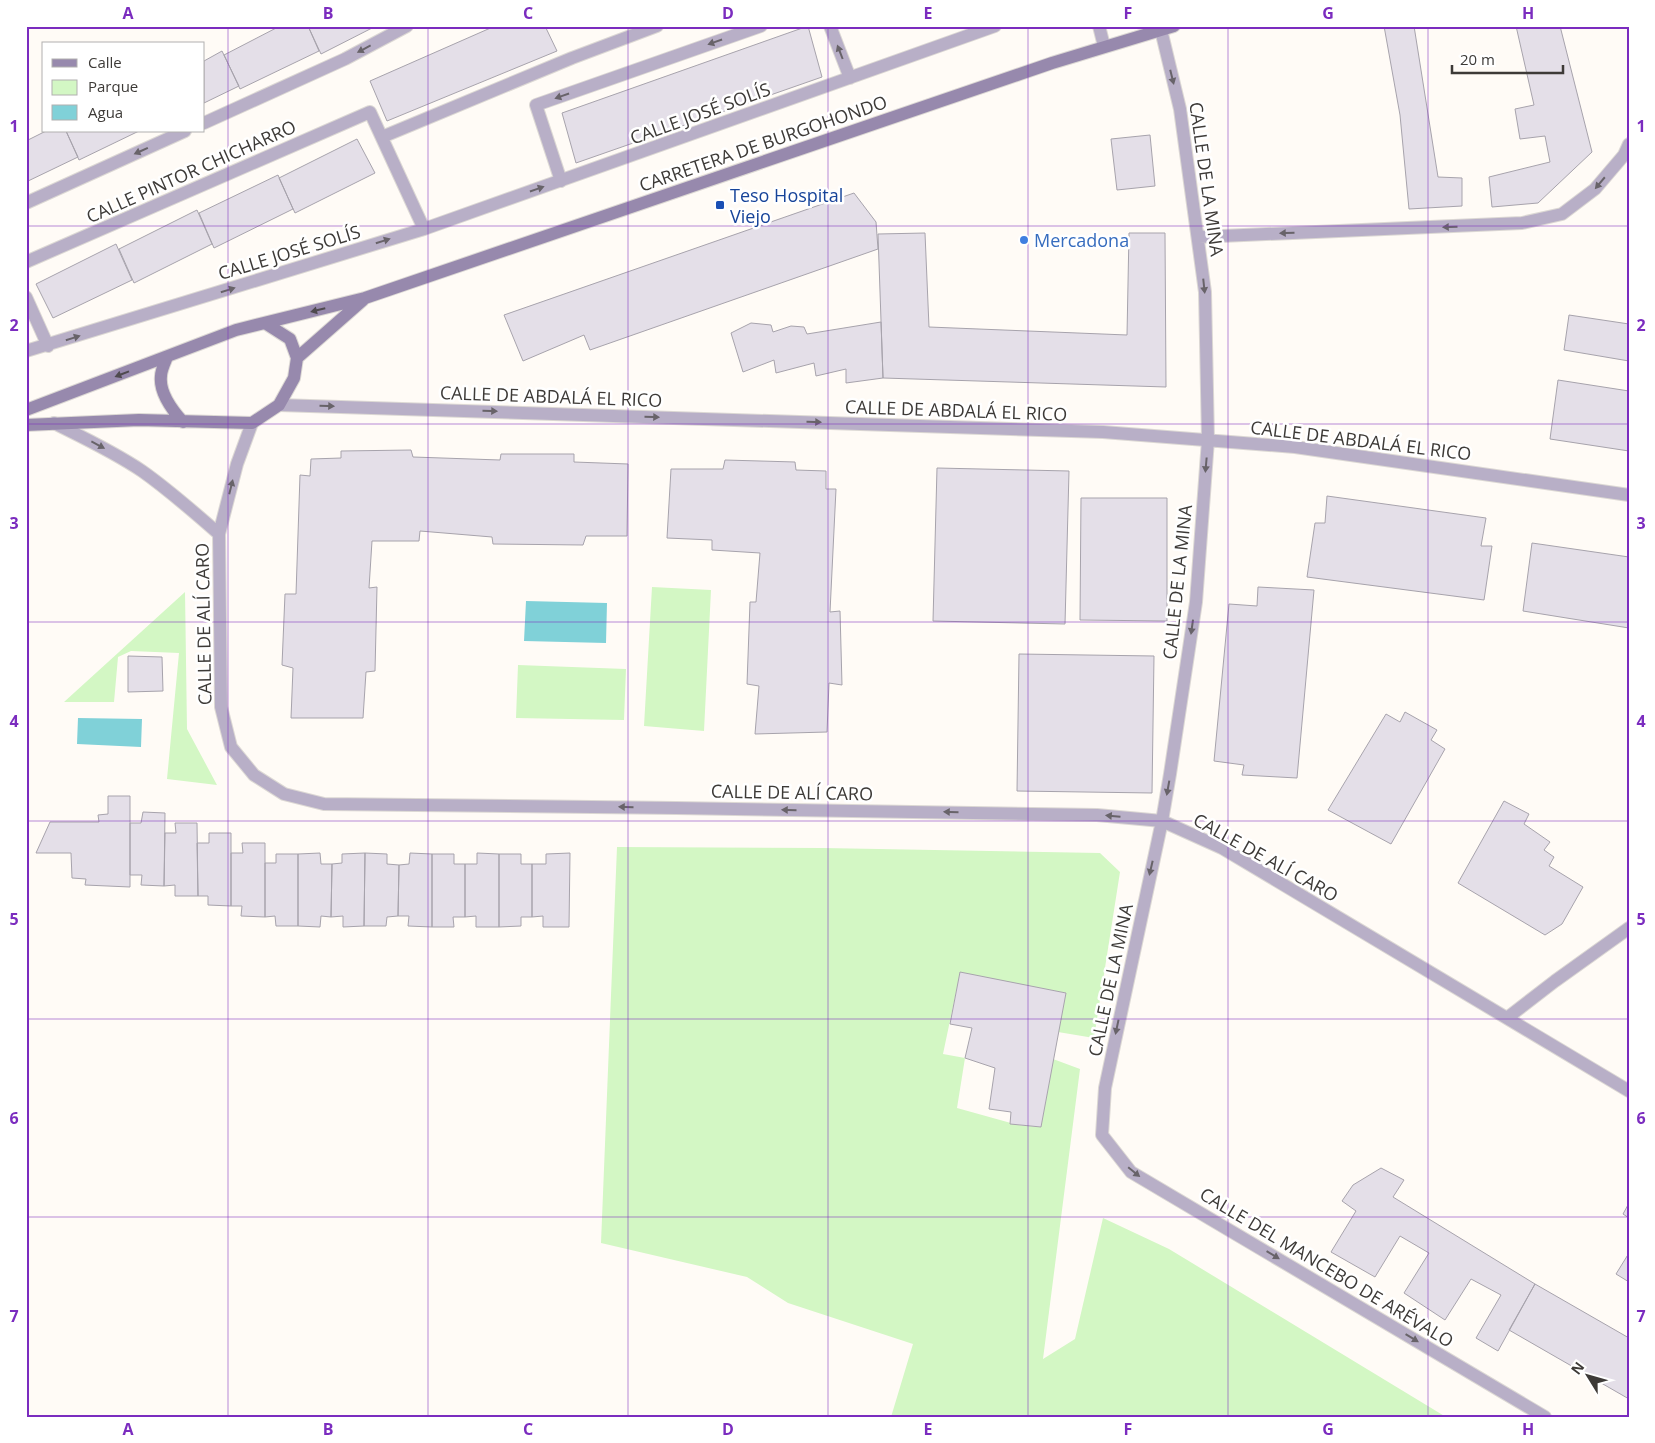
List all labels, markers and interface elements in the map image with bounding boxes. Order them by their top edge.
text: A [122,2,134,24]
text: B [323,2,333,24]
text: C [523,2,533,24]
text: D [722,2,734,24]
text: E [924,2,933,24]
text: F [1124,2,1132,24]
text: G [1322,2,1334,24]
text: H [1522,2,1534,24]
one-way arrow [708,39,723,46]
legend [42,42,205,132]
scale bar [1452,42,1564,74]
one-way arrow [836,44,844,59]
one-way arrow [357,45,371,53]
text: 20 m [1460,49,1495,69]
text: Calle [88,52,122,72]
one-way arrow [1169,70,1177,85]
text: Parque [88,76,138,96]
street label: CALLE JOSÉ SOLÍS [626,76,774,150]
street label: CARRETERA DE BURGOHONDO [636,89,890,197]
one-way arrow [554,92,569,100]
street label: CALLE DE LA MINA [1184,100,1230,258]
text: Agua [88,102,123,122]
street label: CALLE PINTOR CHICHARRO [82,114,300,228]
text: 1 [9,115,19,137]
text: 1 [1636,115,1646,137]
one-way arrow [134,148,148,156]
one-way arrow [1594,177,1606,189]
place label: Teso Hospital Viejo [730,183,843,228]
one-way arrow [530,185,545,192]
marker: Teso Hospital Viejo [714,199,726,211]
street label: CALLE JOSÉ SOLÍS [215,219,363,285]
one-way arrow [1441,223,1457,231]
place label: Mercadona [1034,228,1129,252]
one-way arrow [1279,230,1295,238]
marker: Mercadona [1018,234,1030,246]
one-way arrow [376,237,391,245]
one-way arrow [1200,278,1208,294]
one-way arrow [221,285,236,293]
one-way arrow [310,306,325,314]
text: 2 [9,314,19,336]
text: 2 [1636,314,1646,336]
one-way arrow [66,333,81,341]
one-way arrow [114,370,129,378]
street label: CALLE DE ABDALÁ EL RICO [439,380,663,412]
street label: CALLE DE ABDALÁ EL RICO [844,394,1068,426]
one-way arrow [320,402,336,410]
one-way arrow [482,408,498,416]
one-way arrow [644,413,660,421]
street label: CALLE DE ABDALÁ EL RICO [1249,415,1473,465]
one-way arrow [807,419,823,427]
one-way arrow [90,441,105,449]
one-way arrow [1202,458,1210,474]
one-way arrow [227,479,235,494]
street label: CALLE DE LA MINA [1157,503,1197,661]
text: 3 [9,512,19,534]
text: 3 [1636,512,1646,534]
street label: CALLE DE ALÍ CARO [190,543,216,705]
one-way arrow [1188,619,1196,635]
text: 4 [9,710,19,732]
text: 4 [1636,710,1646,732]
street label: CALLE DE ALÍ CARO [711,779,873,805]
one-way arrow [1163,780,1171,796]
one-way arrow [618,803,634,811]
one-way arrow [780,806,796,814]
street label: CALLE DE ALÍ CARO [1189,807,1343,907]
one-way arrow [943,808,959,816]
one-way arrow [1105,812,1121,820]
one-way arrow [1147,861,1155,876]
street label: CALLE DE LA MINA [1082,901,1138,1059]
text: 5 [9,908,19,930]
text: 5 [1636,908,1646,930]
one-way arrow [1113,1020,1121,1036]
text: 6 [9,1107,19,1129]
text: 6 [1636,1107,1646,1129]
one-way arrow [1127,1166,1140,1177]
street label: CALLE DEL MANCEBO DE ARÉVALO [1196,1182,1458,1352]
one-way arrow [1266,1251,1279,1260]
text: 7 [9,1305,19,1327]
text: 7 [1636,1305,1646,1327]
one-way arrow [1406,1334,1419,1343]
north arrow [1562,1350,1612,1400]
text: N [1566,1358,1588,1378]
text: A [122,1418,134,1440]
text: B [323,1418,333,1440]
text: C [523,1418,533,1440]
text: D [722,1418,734,1440]
text: E [924,1418,933,1440]
text: F [1124,1418,1132,1440]
text: G [1322,1418,1334,1440]
text: H [1522,1418,1534,1440]

